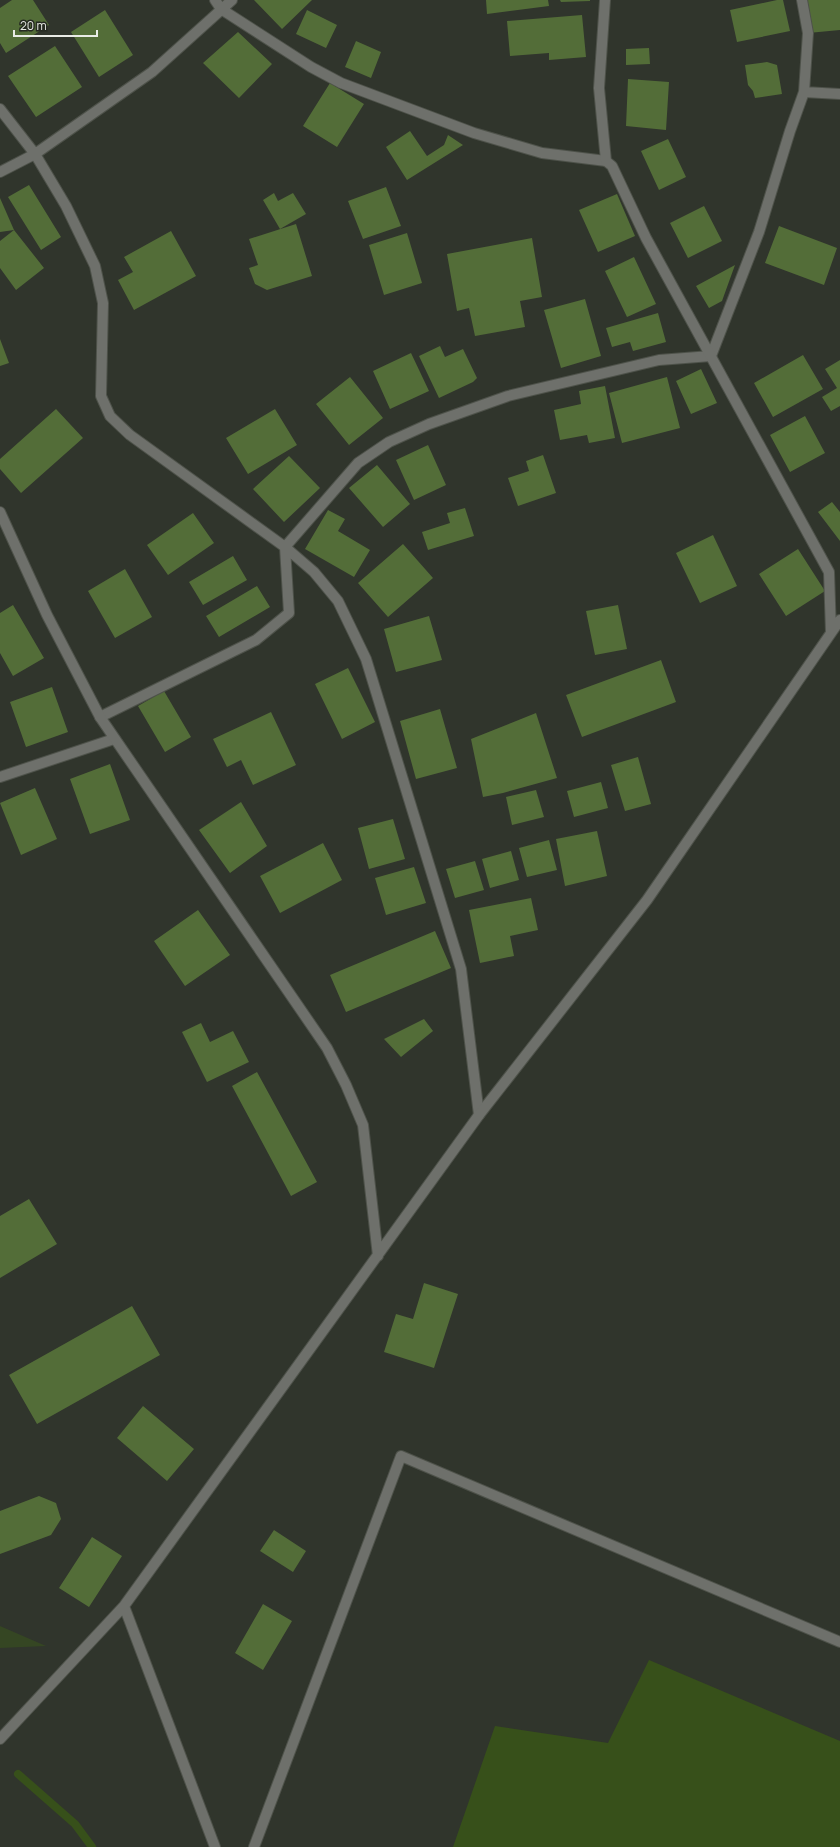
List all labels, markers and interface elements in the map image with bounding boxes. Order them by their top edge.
scale bar [14,12,97,38]
text: 20 m [20,17,47,34]

